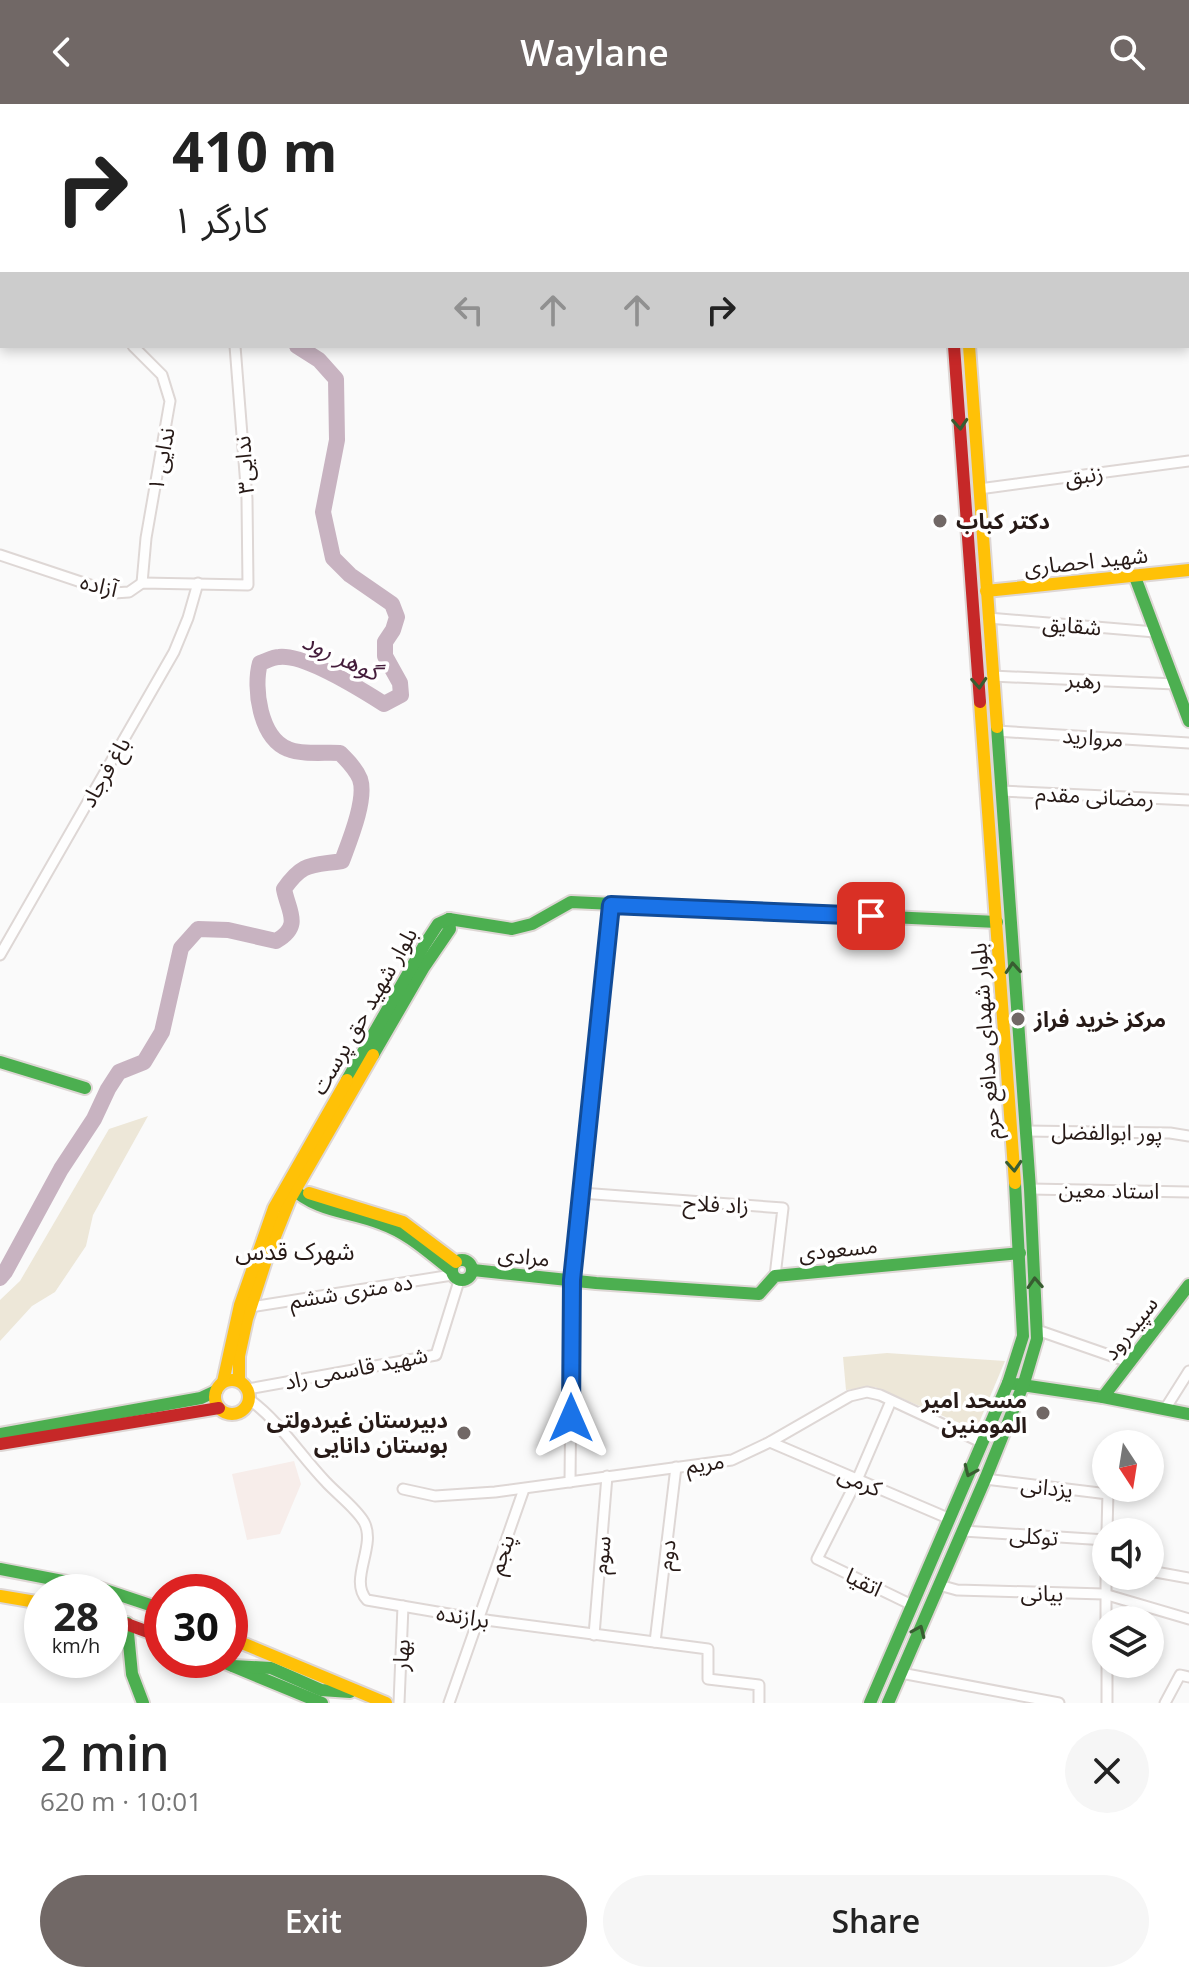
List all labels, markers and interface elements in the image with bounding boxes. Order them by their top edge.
text: Waylane [520,28,669,77]
icon: back [40,30,84,74]
icon: search [1105,30,1149,74]
text: 410 m [172,112,338,188]
icon: right [40,136,144,240]
text: کارگر ۱ [172,195,268,244]
icon: left [447,288,491,332]
icon: ahead [531,288,575,332]
icon: ahead [615,288,659,332]
icon: right [699,288,743,332]
one-way arrow [951,418,968,431]
street label: ندایی ۱ [139,425,181,493]
street label: ندایی۳ [226,435,260,495]
street label: زنبق [1063,456,1105,492]
place label: دکتر کباب [956,505,1050,535]
marker: دکتر کباب [931,512,949,530]
street label: شهید احصاری [1023,539,1149,581]
street label: آزاده [77,565,123,603]
street label: شقایق [1041,606,1103,642]
water label: گوهر رود [298,623,389,690]
street label: رهبر [1064,663,1103,695]
one-way arrow [970,677,987,690]
street label: مروارید [1062,719,1125,753]
street label: باغ فرجاد [72,731,139,814]
street label: رمضانی مقدم [1035,777,1155,816]
pin [837,882,905,950]
icon: arrive [849,894,893,938]
street label: بلوار شهید حق پرست [303,921,424,1100]
street label: بلوار شهدای مدافع حرم [962,942,1009,1140]
one-way arrow [1005,961,1022,974]
place label: مرکز خرید فراز [1033,1003,1166,1033]
marker: مرکز خرید فراز [1009,1010,1027,1028]
street label: پور ابوالفضل [1051,1115,1163,1148]
one-way arrow [1005,1160,1022,1173]
street label: استاد معین [1058,1173,1160,1205]
street label: زاد فلاح [682,1186,750,1223]
street label: مسعودی [797,1229,879,1267]
district label: شهرک قدس [235,1234,355,1267]
street label: مرادی [497,1237,552,1273]
street label: ده متری ششم [287,1265,415,1318]
one-way arrow [1027,1276,1044,1289]
street label: سپیدرود [1095,1289,1165,1366]
street label: شهید قاسمی راد [282,1338,430,1396]
position arrow [529,1376,613,1460]
place label: مسحد امیر المومنین [920,1384,1027,1439]
place label: دبیرستان غیردولتی بوستان دانایی [267,1404,448,1459]
marker: مسحد امیر المومنین [1034,1404,1052,1422]
marker: دبیرستان غیردولتی بوستان دانایی [455,1424,473,1442]
north arrow [1092,1430,1164,1502]
map controls [1092,1430,1164,1678]
street label: مریم [684,1444,726,1483]
street label: کرمی [834,1458,888,1503]
one-way arrow [964,1463,980,1478]
street label: یزدانی [1019,1468,1075,1504]
street label: توکلی [1009,1518,1059,1552]
button: sound [1092,1518,1164,1590]
street label: پنجم [479,1530,524,1579]
street label: سوم [583,1535,620,1576]
street label: دوم [648,1538,685,1572]
street label: اتقیا [841,1559,888,1603]
speed limit sign: 30 [144,1574,248,1678]
street label: بیانی [1020,1577,1064,1607]
text: 28 [53,1588,99,1643]
street label: برازنده [435,1596,492,1634]
button: layers [1092,1606,1164,1678]
one-way arrow [910,1625,926,1640]
text: km/h [52,1632,100,1659]
street label: بهار [384,1638,416,1672]
text: 2 min [40,1720,170,1785]
button: close [1065,1729,1149,1813]
text: 620 m · 10:01 [40,1783,202,1819]
button: Exit [40,1875,587,1967]
button: Share [603,1875,1149,1967]

